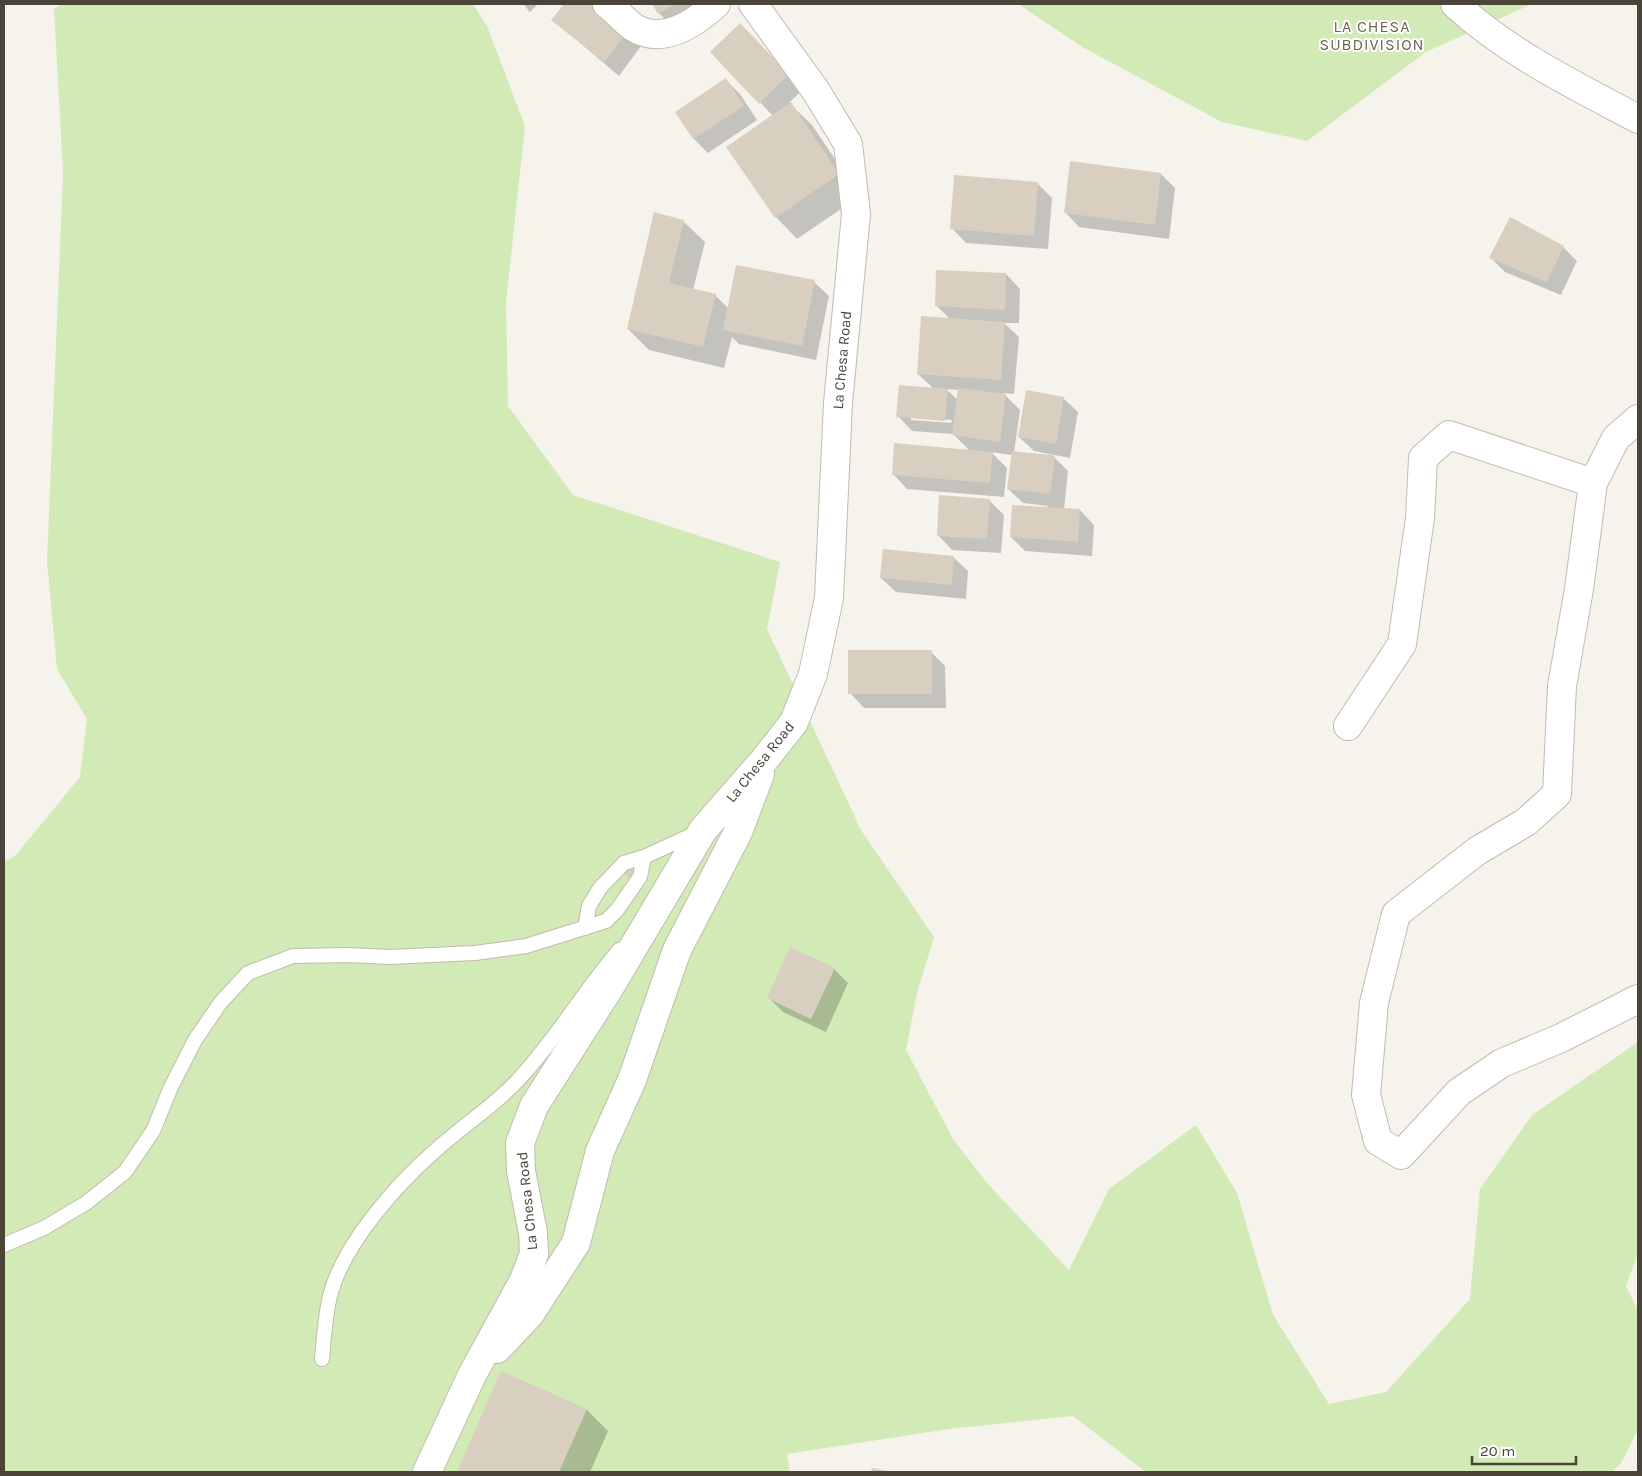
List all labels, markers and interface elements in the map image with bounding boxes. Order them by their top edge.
district label: LA CHESA SUBDIVISION [1319,17,1425,54]
street label: La Chesa Road [829,310,855,410]
street label: La Chesa Road [722,718,798,806]
street label: La Chesa Road [513,1151,541,1251]
scale bar [1472,1434,1576,1466]
text: 20 m [1480,1442,1515,1460]

